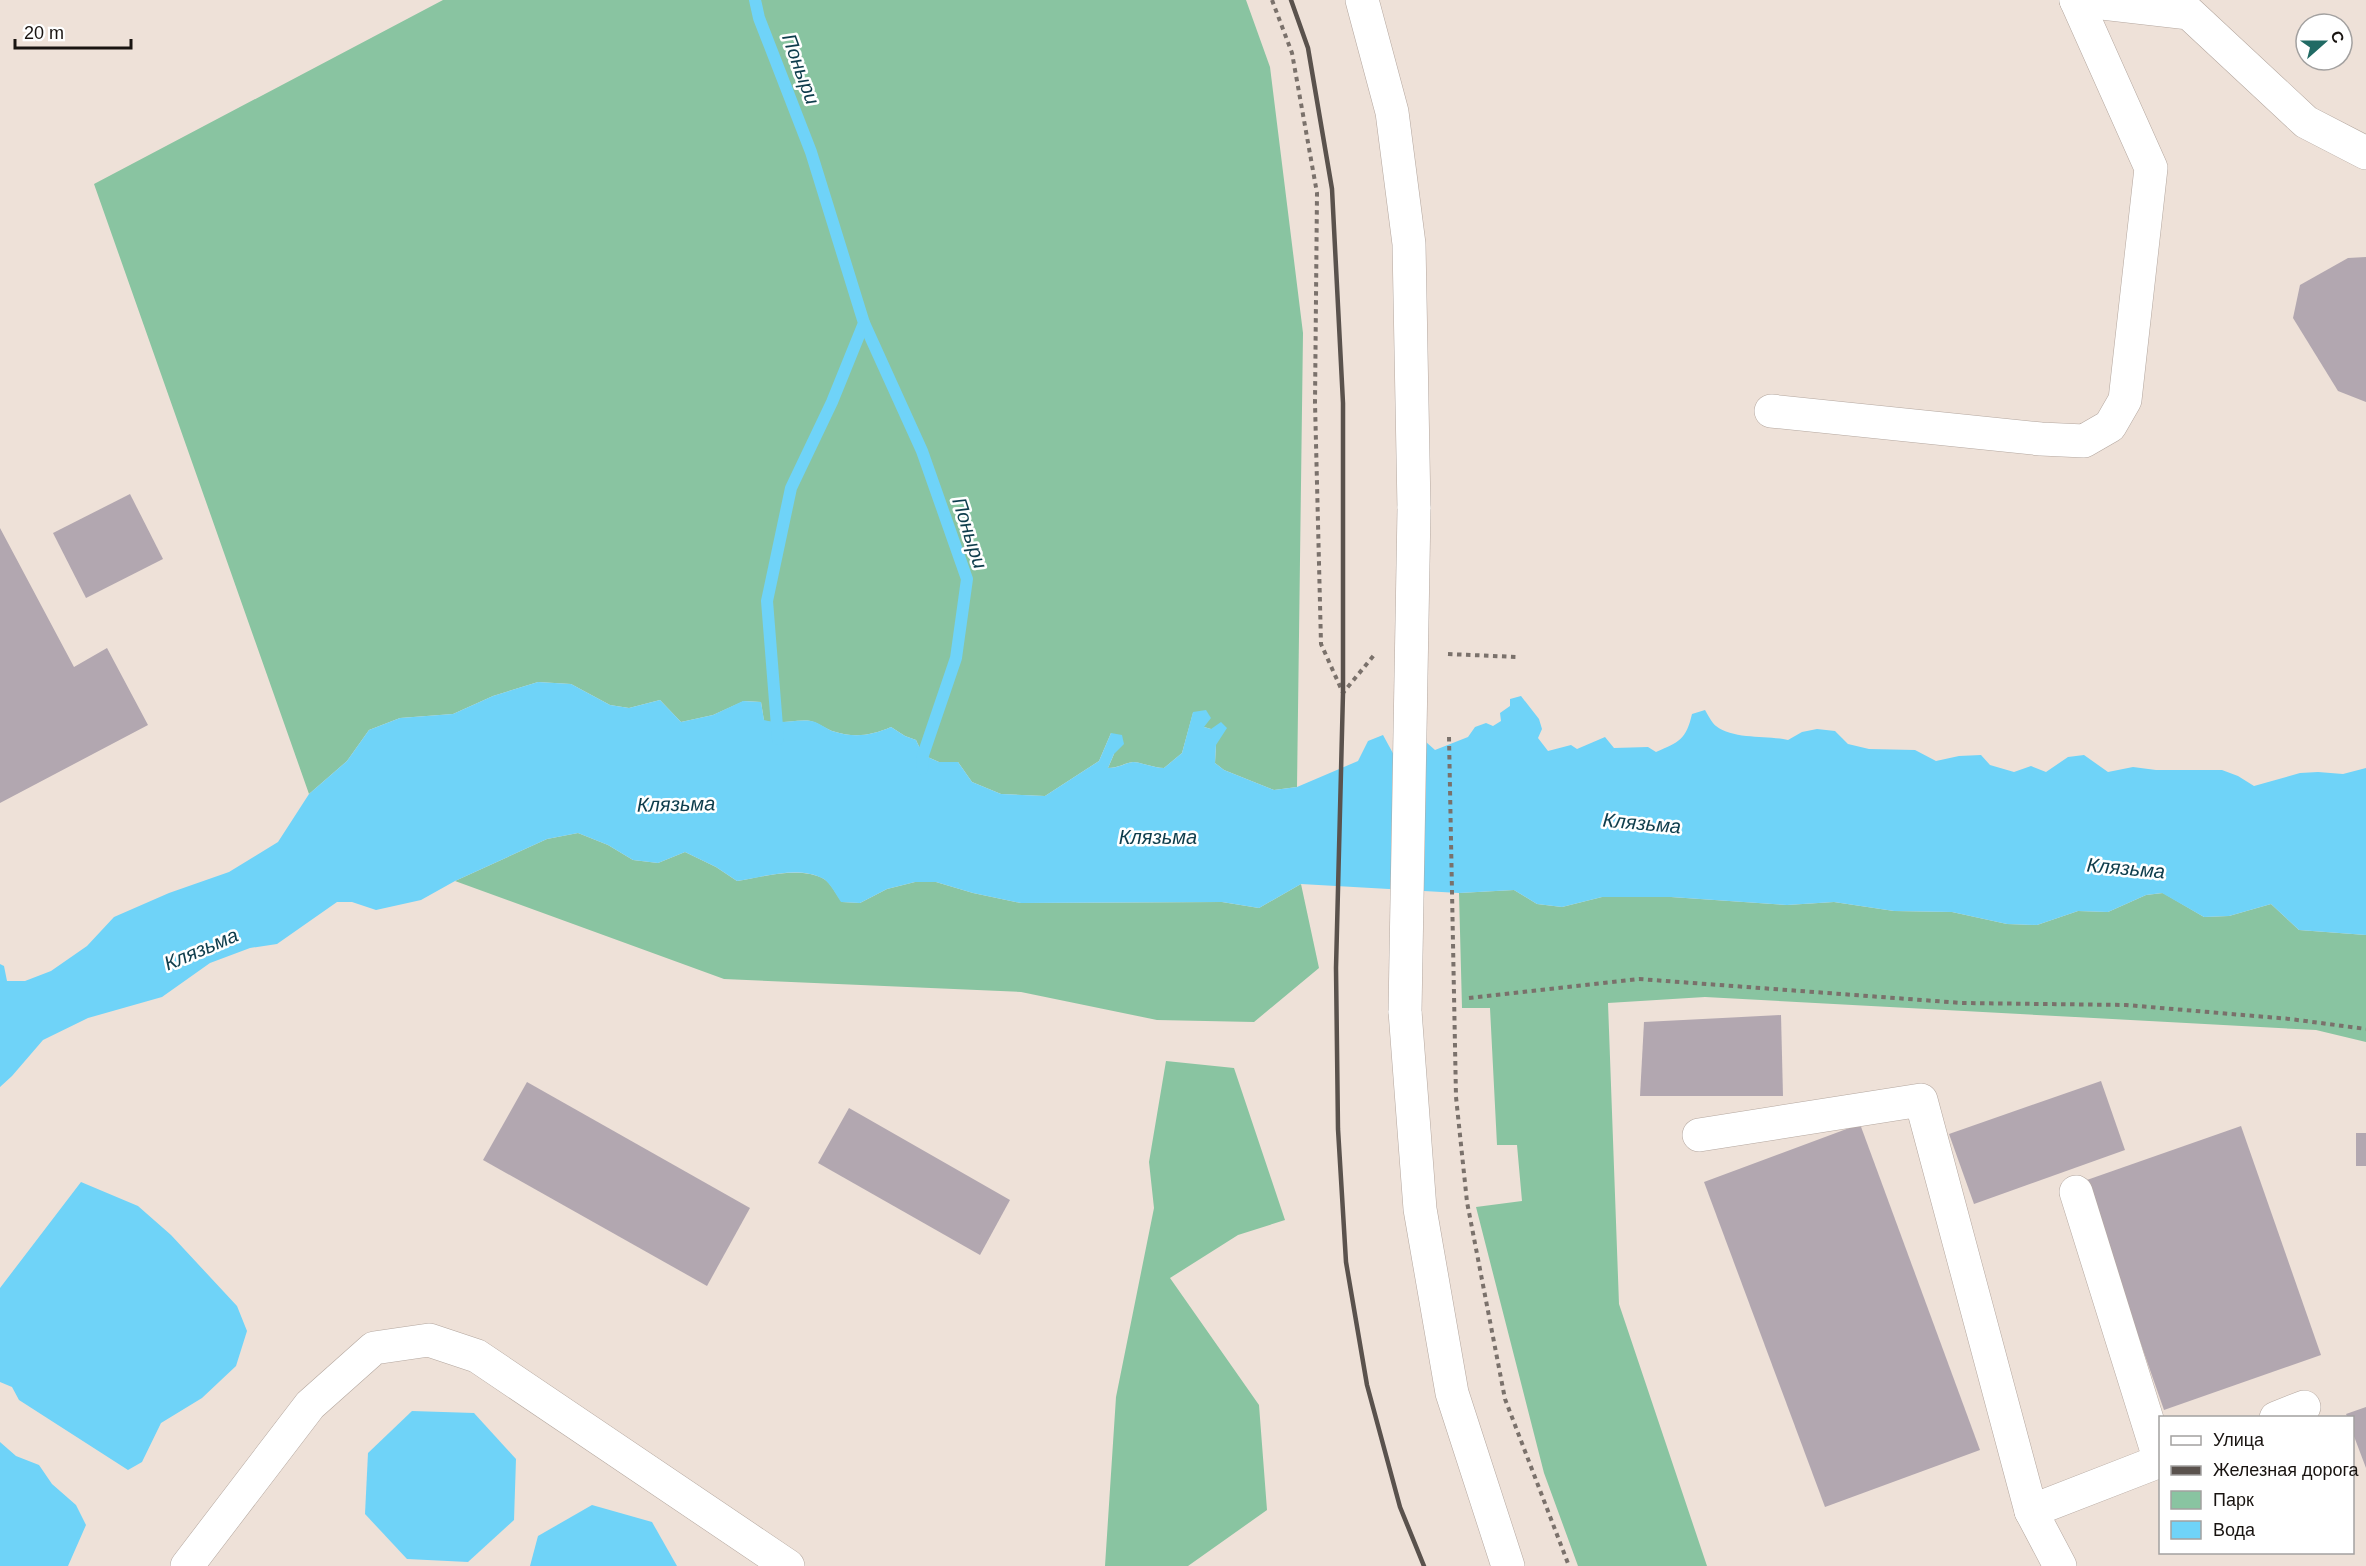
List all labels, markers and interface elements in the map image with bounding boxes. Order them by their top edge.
scale bar [15,12,130,50]
north arrow [2294,12,2354,72]
text: 20 m [24,23,64,43]
text: С [2328,28,2348,46]
water label: Поныри [778,31,824,107]
water label: Поныри [948,495,992,571]
water label: Клязьма [637,792,715,816]
water label: Клязьма [1602,809,1682,837]
water label: Клязьма [1119,826,1197,848]
water label: Клязьма [2086,854,2166,882]
water label: Клязьма [161,924,241,974]
legend [2159,1416,2354,1554]
text: Улица [2213,1430,2265,1450]
text: Железная дорога [2213,1460,2360,1480]
text: Парк [2213,1490,2254,1510]
text: Вода [2213,1520,2256,1540]

